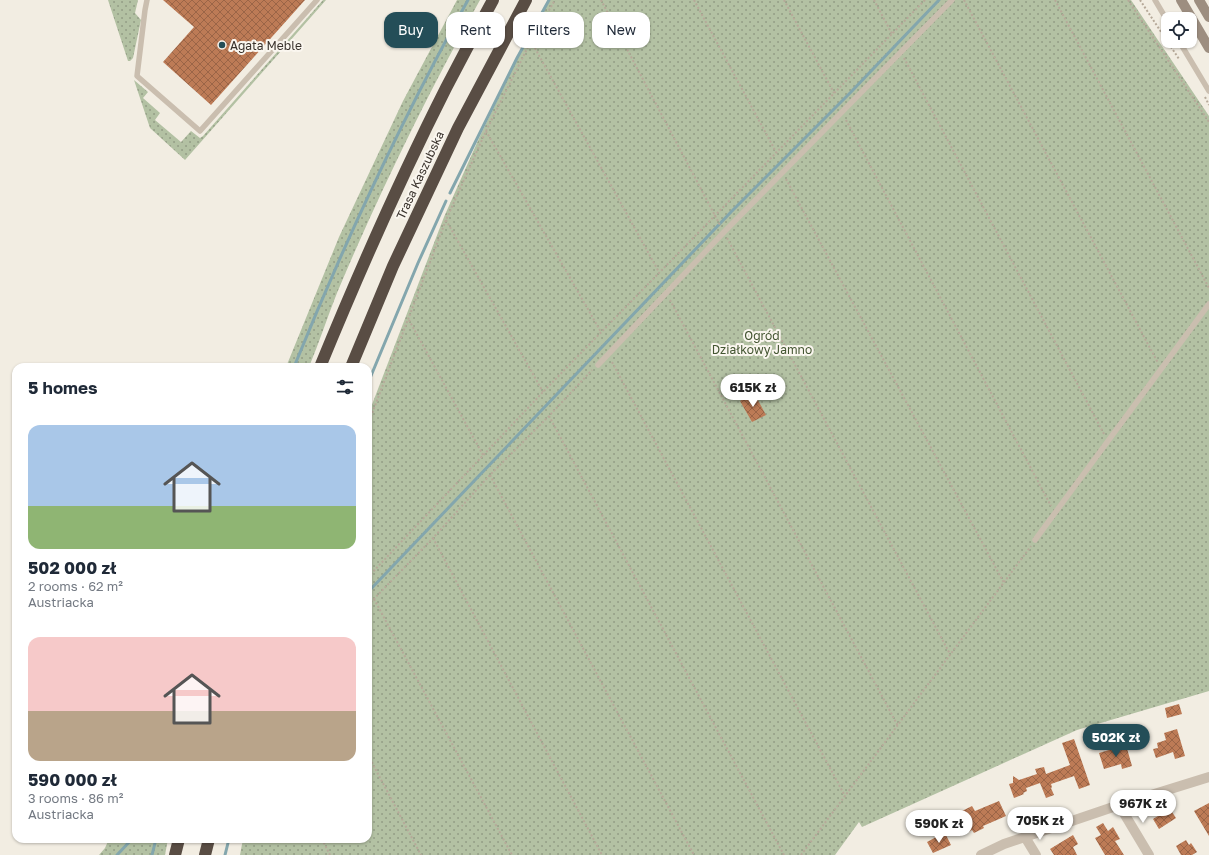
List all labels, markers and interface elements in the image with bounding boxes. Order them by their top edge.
chip: Buy [384,12,438,48]
chip: Rent [446,12,505,48]
chip: Filters [513,12,584,48]
chip: New [592,12,650,48]
map controls [1161,12,1197,48]
button: locate [1161,12,1197,48]
place label: Agata Meble [230,38,302,53]
marker: Agata Meble [217,40,227,50]
street label: Trasa Kaszubska [393,128,447,222]
park label: Ogród Działkowy Jamno [712,328,812,357]
pin: 615K zł [716,374,790,408]
icon: filters [334,376,356,398]
text: 5 homes [28,377,98,398]
text: 615K zł [729,379,777,395]
icon: home [156,451,228,523]
text: 502 000 zł [28,557,117,578]
text: 2 rooms · 62 m² [28,578,123,594]
text: Austriacka [28,594,94,610]
icon: home [156,663,228,735]
pin: 502K zł [1079,724,1153,758]
text: 502K zł [1092,729,1140,745]
text: 590 000 zł [28,769,117,790]
text: 3 rooms · 86 m² [28,790,123,806]
pin: 967K zł [1106,790,1180,824]
text: 967K zł [1119,795,1167,811]
text: Austriacka [28,806,94,822]
pin: 705K zł [1003,807,1077,841]
pin: 590K zł [902,810,976,844]
text: 705K zł [1016,812,1064,828]
text: 590K zł [915,815,963,831]

